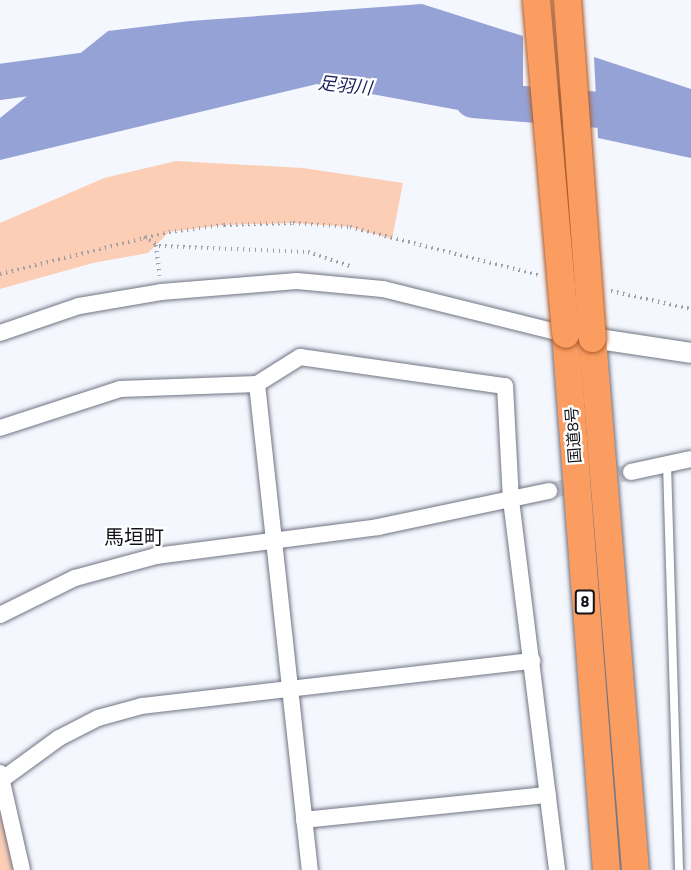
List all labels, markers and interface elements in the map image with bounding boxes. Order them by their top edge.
water label: 足羽川 [317,72,373,100]
street label: 国道8号 [561,406,585,464]
district label: 馬垣町 [104,524,164,548]
road number: 8 [574,590,596,614]

